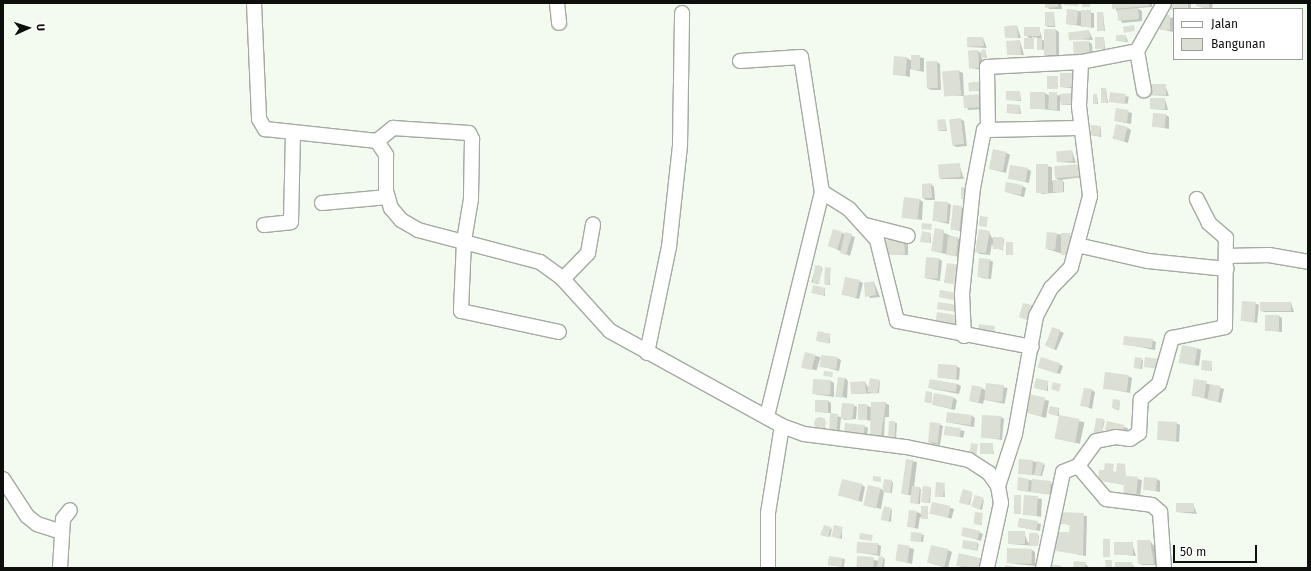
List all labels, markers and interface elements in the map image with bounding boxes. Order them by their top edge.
north arrow [8,8,48,48]
legend [1173,8,1303,60]
text: Jalan [1211,17,1238,31]
text: U [34,23,47,31]
text: Bangunan [1211,37,1266,51]
scale bar [1175,537,1259,563]
text: 50 m [1180,545,1206,559]

